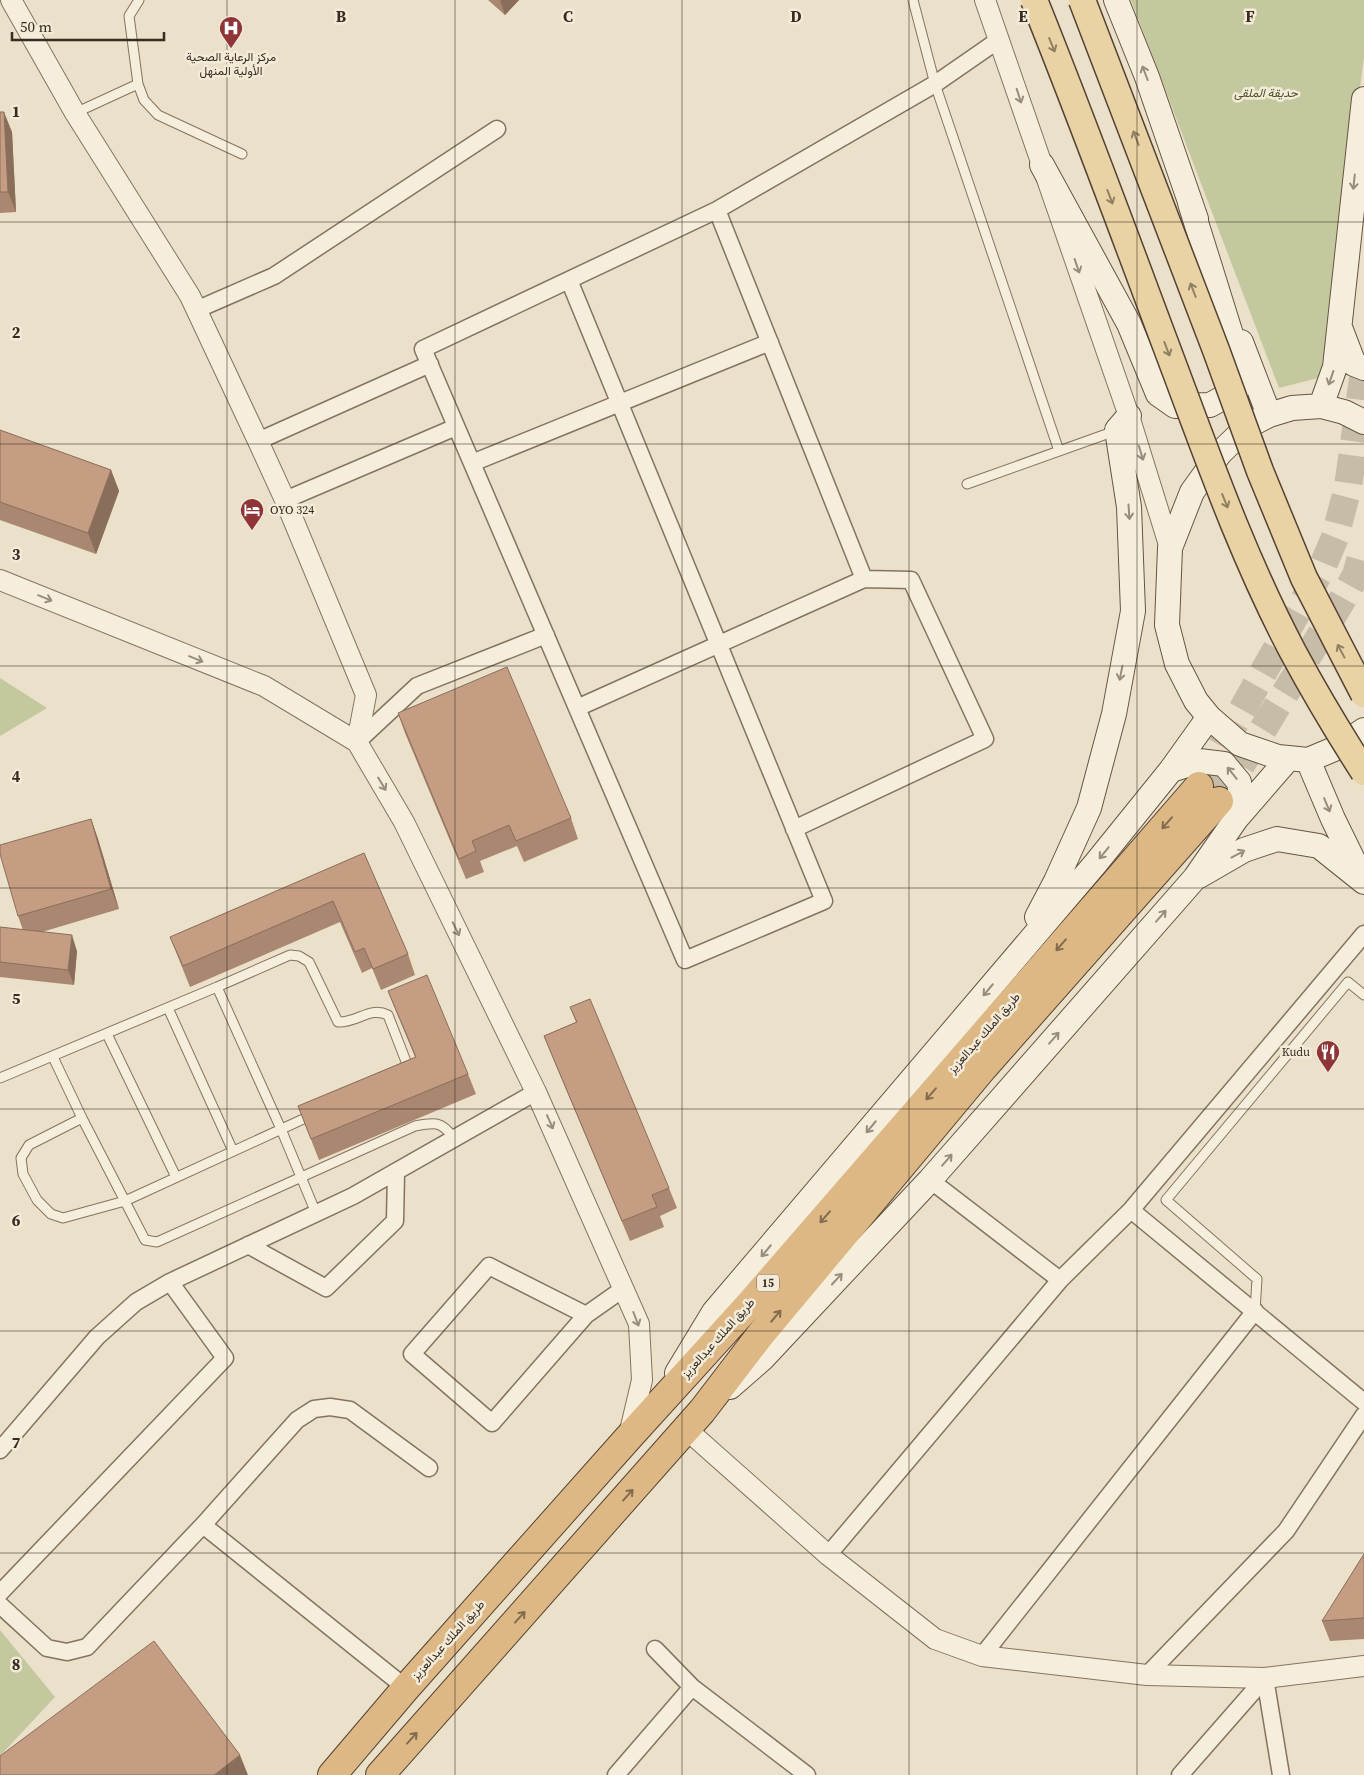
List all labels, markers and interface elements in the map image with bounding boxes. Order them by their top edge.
text: B [336,5,347,27]
text: C [563,5,573,27]
text: D [790,5,802,27]
text: E [1018,5,1028,27]
text: F [1245,5,1255,27]
scale bar [12,10,165,42]
hospital icon: مركز الرعاية الصحية الأولية المنهل [218,15,244,49]
text: 50 m [20,16,52,37]
one-way arrow [1048,37,1057,52]
place label: مركز الرعاية الصحية الأولية المنهل [186,49,276,79]
one-way arrow [1140,66,1149,81]
park label: حديقة الملقى [1234,85,1299,101]
one-way arrow [1015,87,1024,103]
text: 1 [12,100,20,122]
one-way arrow [1131,131,1140,146]
one-way arrow [1349,174,1359,190]
one-way arrow [1106,189,1115,204]
one-way arrow [1073,258,1082,273]
one-way arrow [1188,283,1198,298]
text: 2 [12,321,21,343]
one-way arrow [1163,341,1173,356]
one-way arrow [1325,370,1335,386]
one-way arrow [1136,445,1146,461]
one-way arrow [1221,493,1231,508]
hotel icon: OYO 324 [239,497,265,531]
place label: OYO 324 [270,502,314,518]
one-way arrow [1125,503,1134,519]
text: 3 [12,543,21,565]
one-way arrow [37,594,52,604]
one-way arrow [1336,643,1346,658]
one-way arrow [188,655,203,664]
one-way arrow [1116,665,1126,681]
text: 4 [12,765,21,787]
one-way arrow [1226,767,1237,780]
one-way arrow [377,777,387,791]
one-way arrow [1323,797,1333,812]
one-way arrow [1162,816,1173,829]
one-way arrow [1099,846,1110,859]
one-way arrow [1230,849,1245,859]
one-way arrow [1156,909,1167,922]
one-way arrow [451,921,461,936]
one-way arrow [1055,939,1066,952]
one-way arrow [983,983,994,996]
text: 5 [12,987,21,1009]
street label: طريق الملك عبدالعزيز [944,989,1024,1078]
one-way arrow [1048,1032,1059,1045]
restaurant icon: Kudu [1315,1039,1341,1073]
place label: Kudu [1282,1044,1310,1060]
one-way arrow [926,1088,937,1101]
one-way arrow [545,1114,555,1129]
one-way arrow [866,1120,877,1133]
one-way arrow [941,1154,952,1167]
text: 6 [12,1209,21,1231]
one-way arrow [819,1211,830,1224]
one-way arrow [761,1244,772,1257]
one-way arrow [831,1273,843,1286]
road number: 15 [757,1275,779,1292]
street label: طريق الملك عبدالعزيز [677,1295,758,1382]
one-way arrow [771,1310,782,1323]
one-way arrow [632,1311,642,1326]
text: 7 [12,1431,21,1453]
one-way arrow [622,1489,633,1502]
street label: طريق الملك عبدالعزيز [407,1597,488,1684]
one-way arrow [514,1610,526,1623]
text: 8 [12,1653,20,1675]
one-way arrow [406,1732,418,1745]

